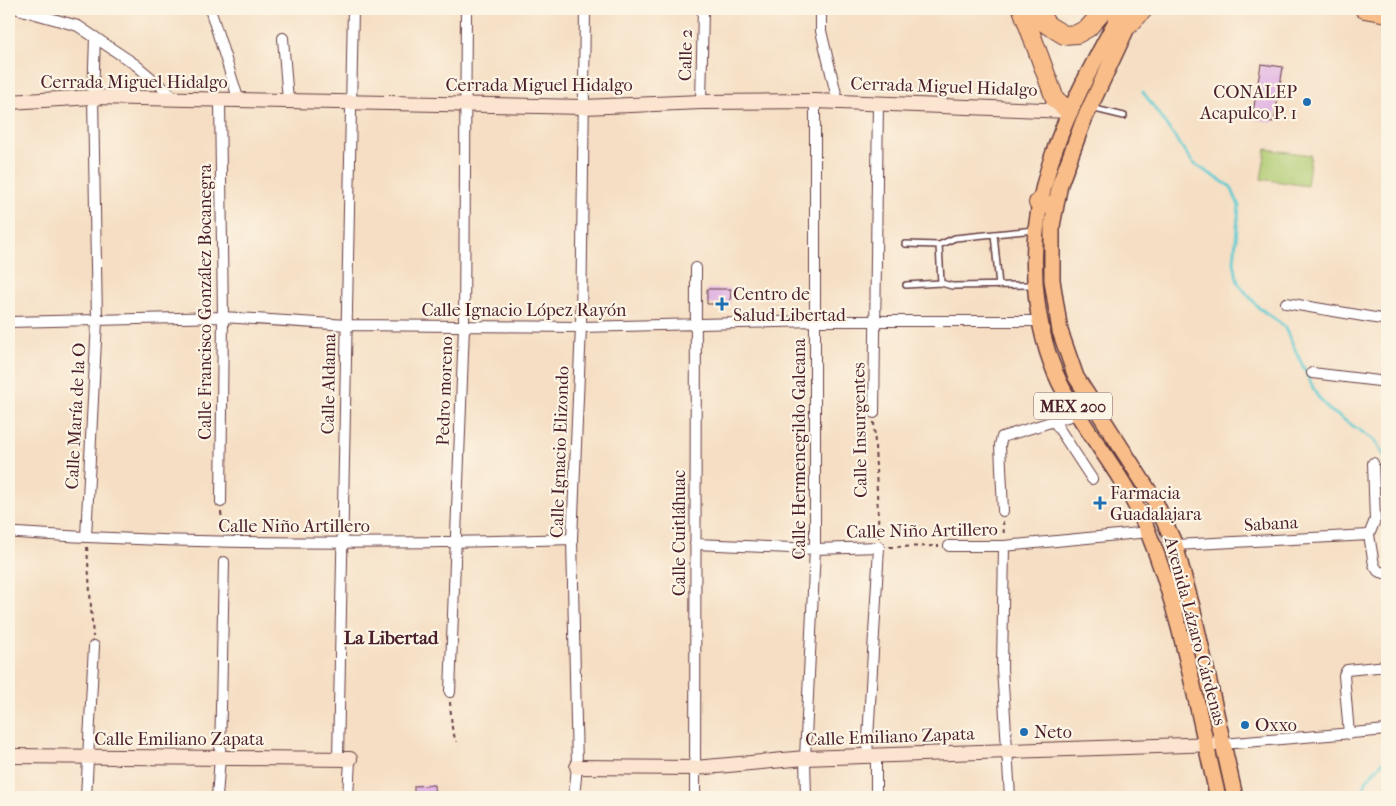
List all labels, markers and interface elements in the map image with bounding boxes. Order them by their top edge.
street label: Calle 2 [675,29,697,81]
street label: Cerrada Miguel Hidalgo [40,72,228,93]
street label: Cerrada Miguel Hidalgo [850,73,1038,101]
street label: Cerrada Miguel Hidalgo [445,75,633,96]
place label: CONALEP Acapulco P. 1 [1199,82,1297,124]
marker: CONALEP Acapulco P. 1 [1301,96,1313,108]
street label: Calle Francisco González Bocanegra [195,163,216,440]
place label: Centro de Salud Libertad [733,284,846,326]
marker: Centro de Salud Libertad [715,297,729,311]
street label: Calle Ignacio López Rayón [421,300,627,321]
street label: Calle Aldama [318,333,340,435]
street label: Pedro moreno [433,336,457,446]
street label: Calle Hermenegildo Galeana [789,338,810,560]
street label: Calle María de la O [62,342,90,490]
street label: Calle Insurgentes [848,362,872,498]
street label: Calle Ignacio Elizondo [547,366,573,538]
road number: MEX 200 [1034,392,1112,420]
street label: Calle Cuitláhuac [669,470,690,596]
place label: Farmacia Guadalajara [1110,483,1202,525]
marker: Farmacia Guadalajara [1094,497,1106,509]
street label: Sabana [1243,512,1299,536]
street label: Calle Niño Artillero [218,516,370,537]
street label: Calle Niño Artillero [846,519,998,543]
street label: Avenida Lázaro Cárdenas [1159,533,1230,728]
district label: La Libertad [344,627,439,649]
place label: Oxxo [1255,715,1297,736]
marker: Oxxo [1239,719,1251,731]
place label: Neto [1034,722,1072,743]
street label: Calle Emiliano Zapata [805,724,976,750]
marker: Neto [1018,726,1030,738]
street label: Calle Emiliano Zapata [94,729,264,750]

